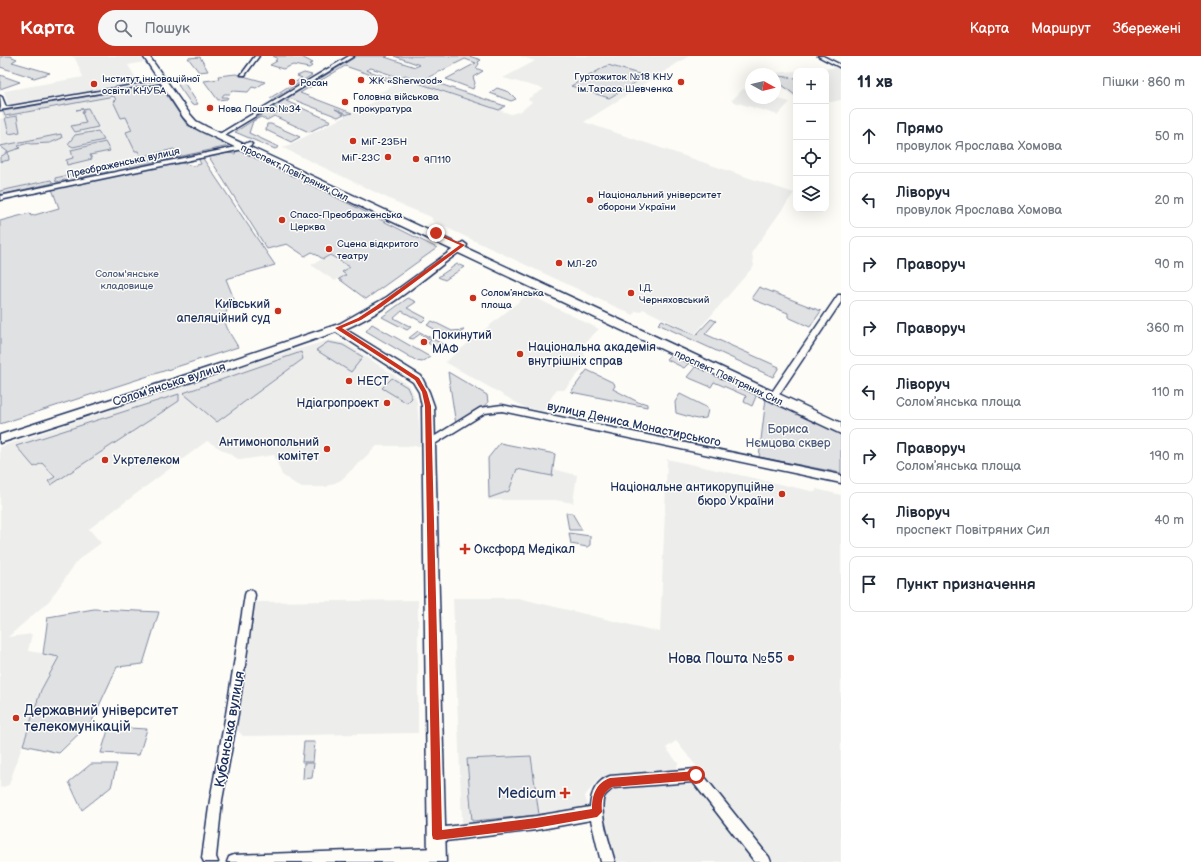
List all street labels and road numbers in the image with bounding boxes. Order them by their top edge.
street label: проспект Повітряних Сил [239,142,351,204]
street label: Преображенська вулиця [66,145,181,181]
street label: проспект Повітряних Сил [672,347,785,408]
street label: Соломʼянська вулиця [111,359,228,410]
street label: вулиця Дениса Монастирського [546,399,722,450]
street label: Кубанська вулиця [211,669,248,789]

